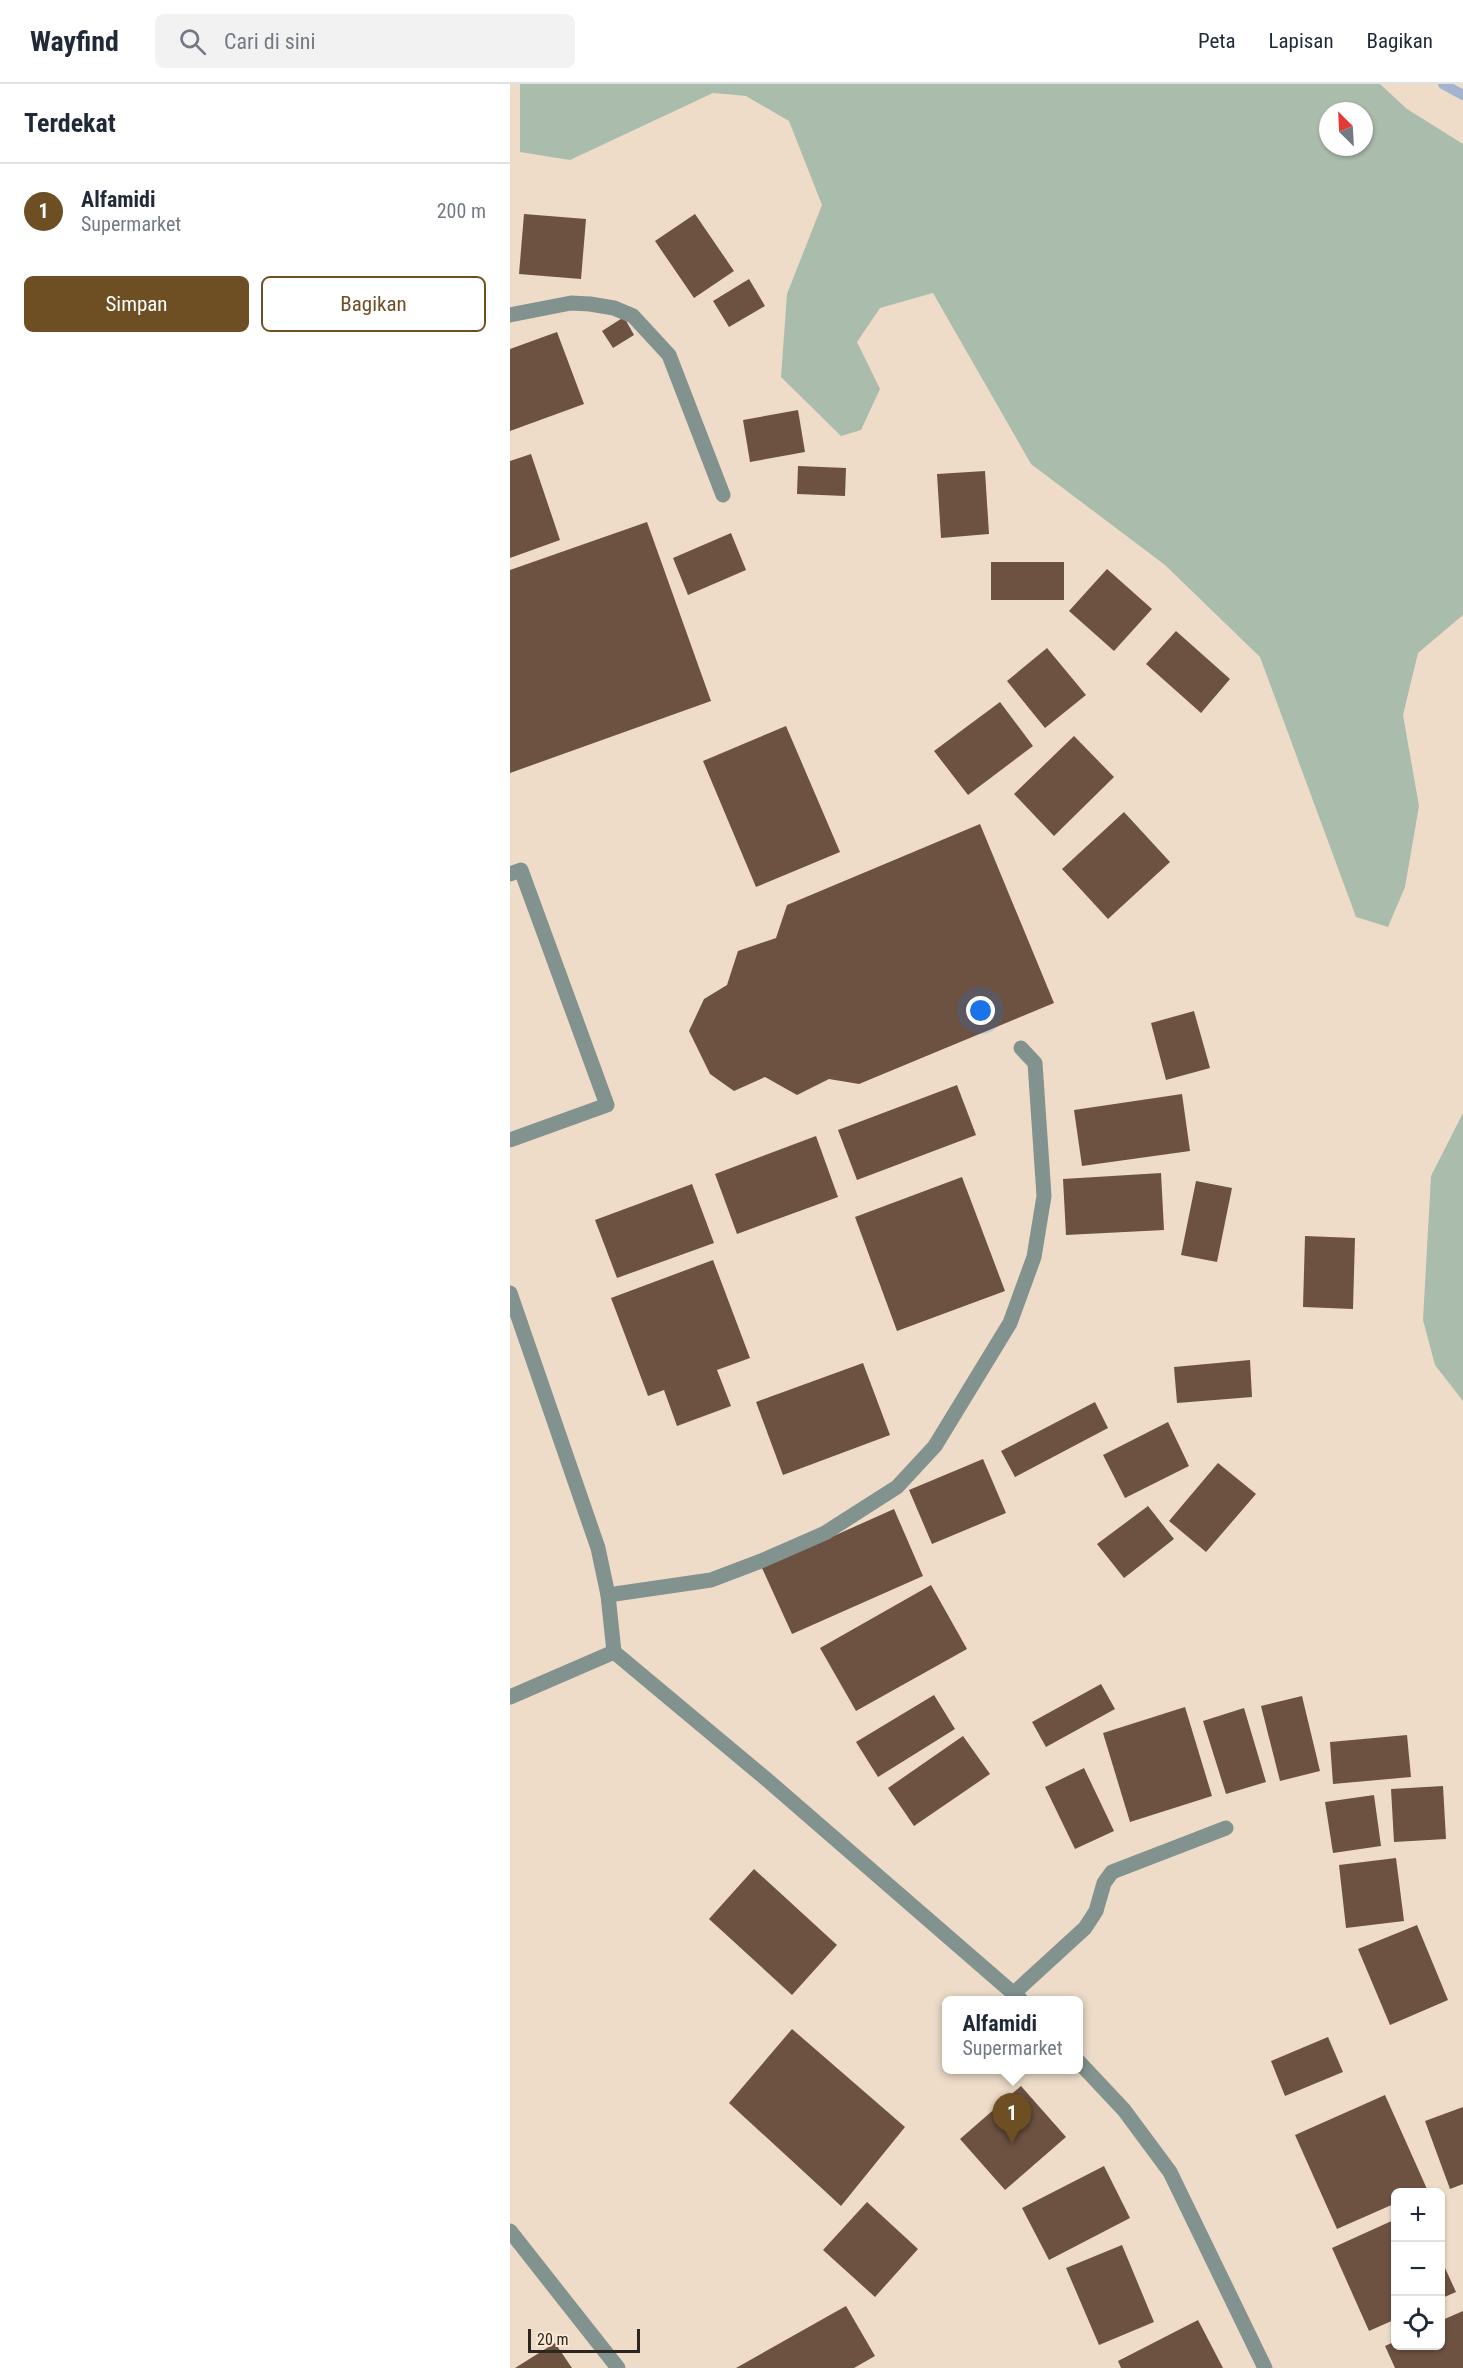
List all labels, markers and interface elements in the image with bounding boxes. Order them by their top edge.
search box [155,14,575,68]
text: Wayfind [30,25,119,58]
icon: search [176,25,209,58]
text: Cari di sini [224,29,316,54]
text: Peta [1198,29,1236,53]
text: Lapisan [1269,29,1334,53]
text: Bagikan [1367,29,1433,53]
north arrow [1319,102,1373,156]
text: Terdekat [24,108,116,138]
text: Alfamidi [81,187,156,212]
text: 1 [38,199,49,223]
text: 200 m [437,199,486,223]
text: Supermarket [81,212,181,236]
button: Simpan [24,276,249,332]
button: Bagikan [261,276,486,332]
your location [966,996,995,1025]
popup [942,1996,1083,2074]
text: Alfamidi [962,2011,1037,2036]
text: Supermarket [962,2036,1063,2060]
pin: 1 [992,2094,1032,2143]
map controls [1391,2188,1445,2350]
button: + [1391,2188,1445,2242]
button: − [1391,2242,1445,2296]
button: locate [1391,2296,1445,2350]
scale bar [528,2326,640,2354]
text: 20 m [537,2330,569,2349]

